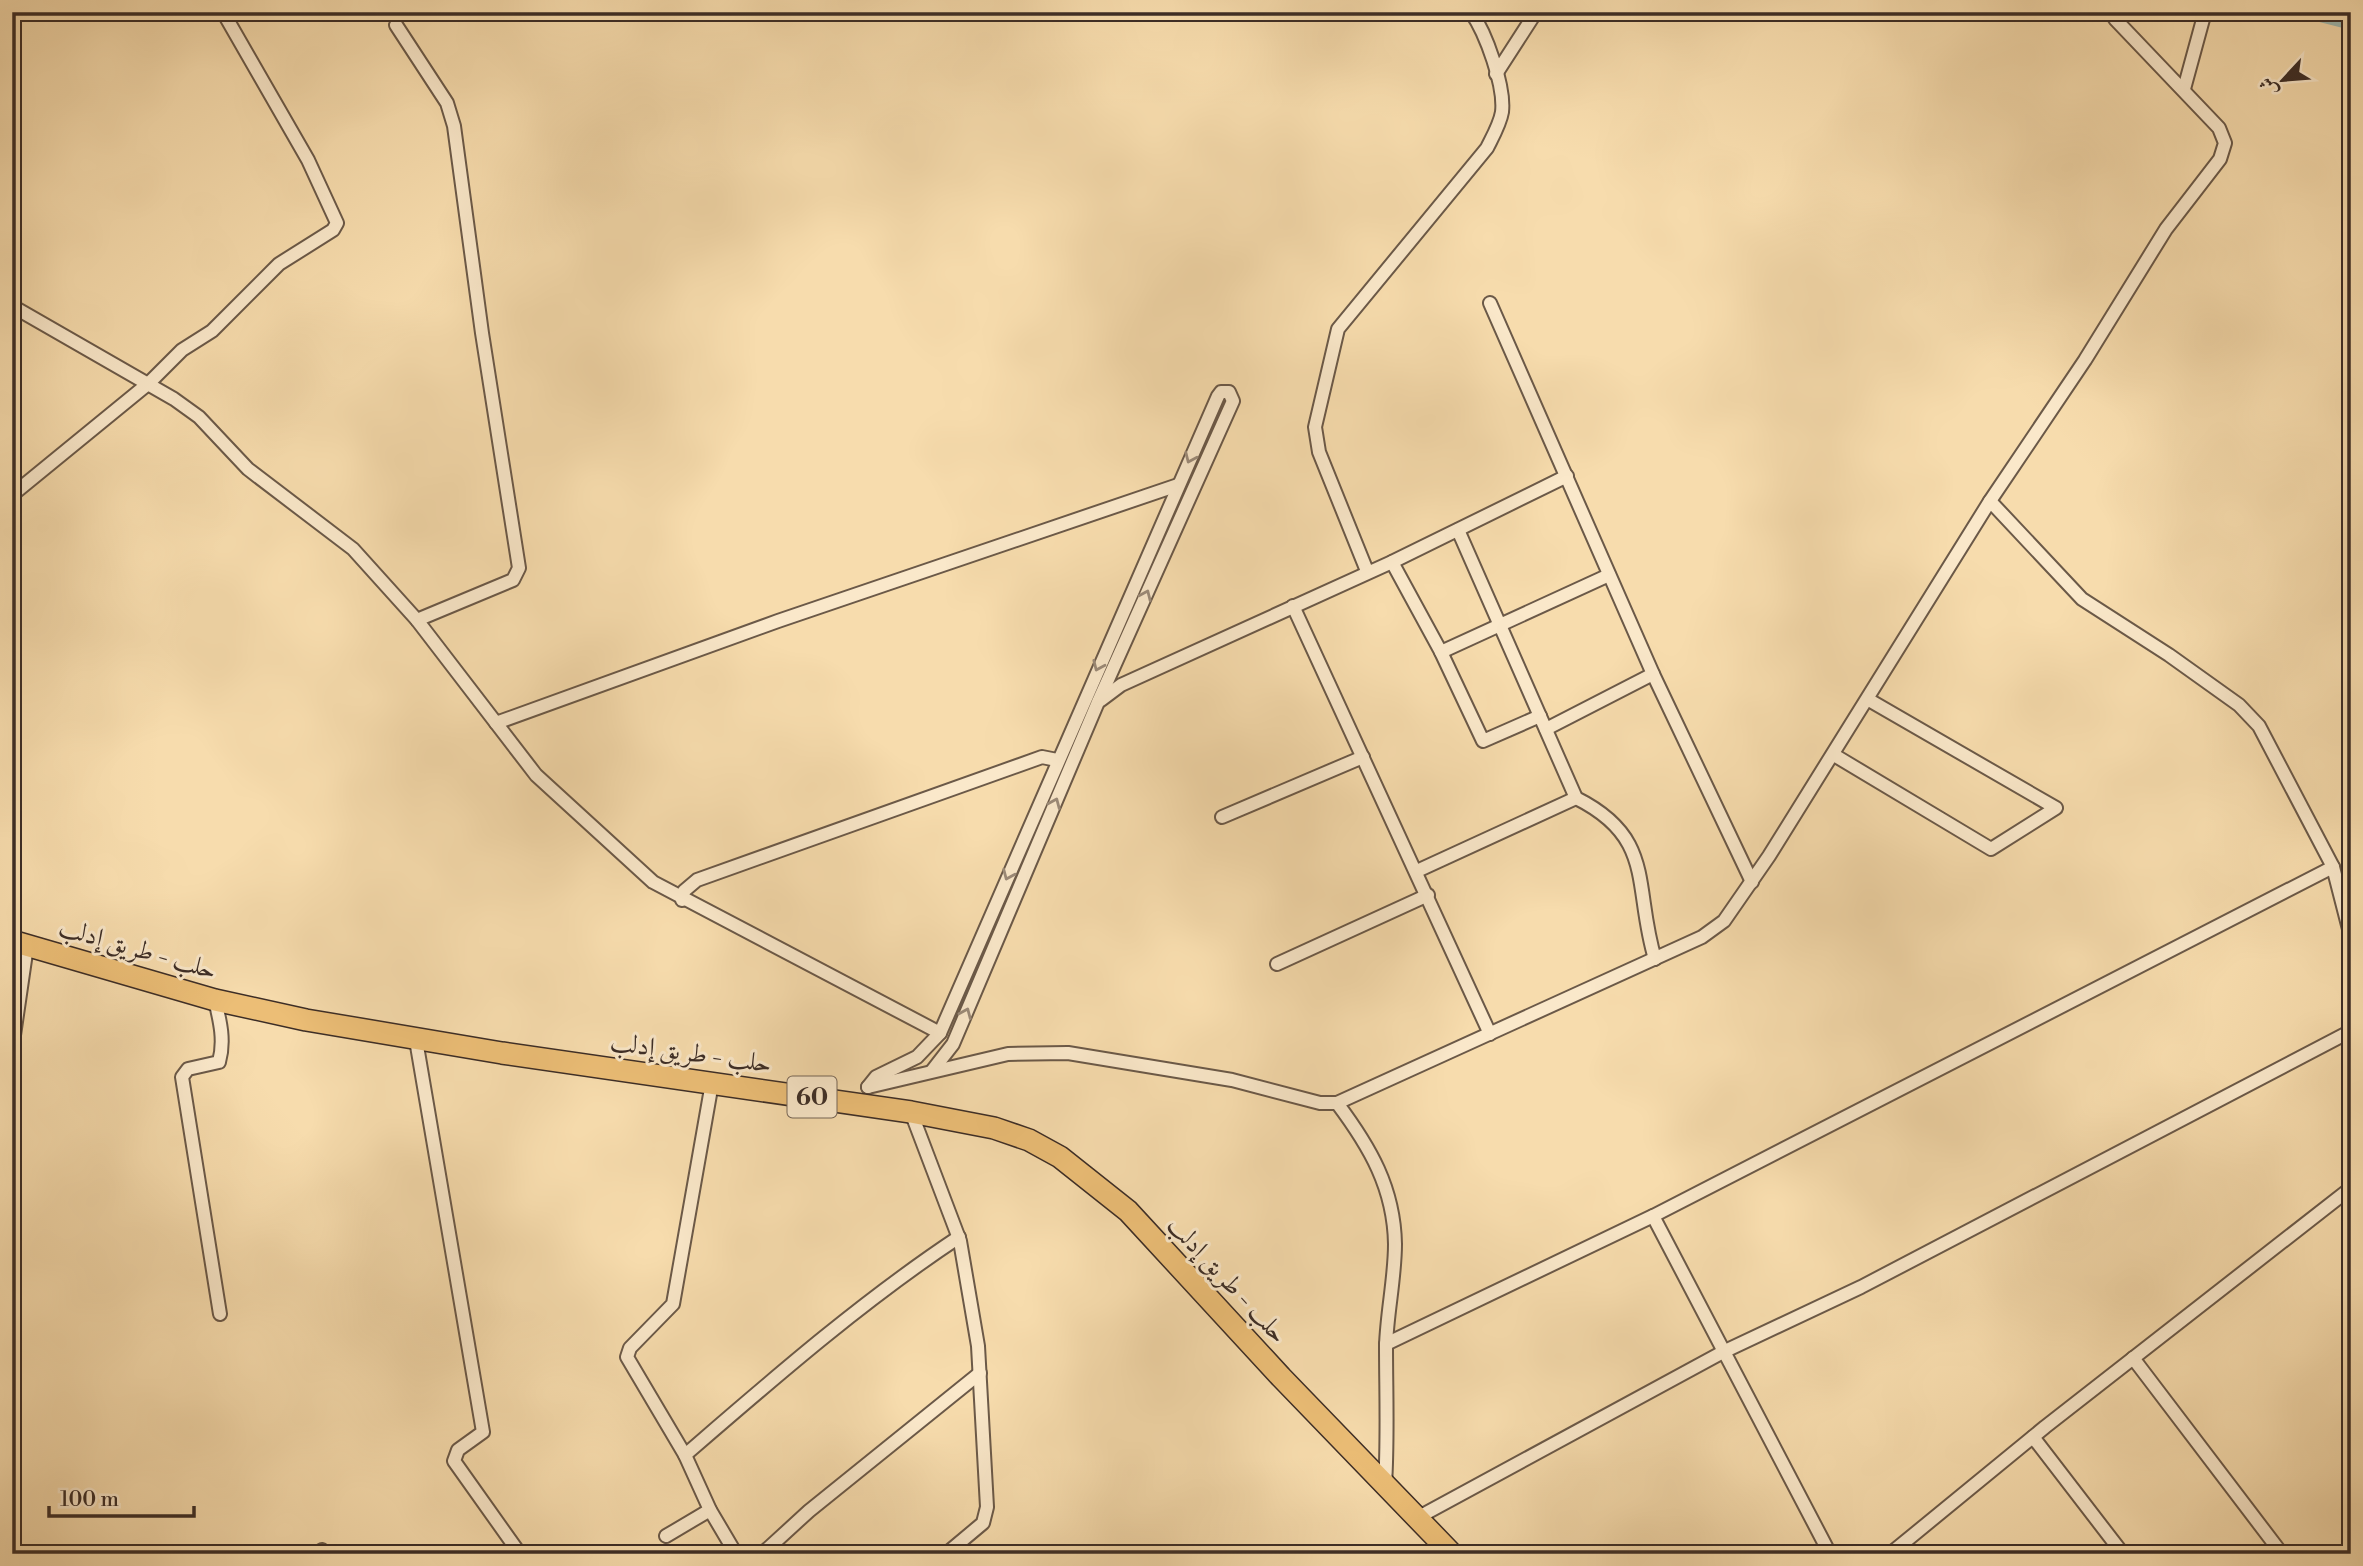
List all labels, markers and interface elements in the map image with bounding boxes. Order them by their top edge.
north arrow [2248,46,2318,116]
text: ش [2254,73,2284,101]
one-way arrow [1184,451,1198,463]
one-way arrow [1138,590,1152,602]
one-way arrow [1092,659,1106,671]
one-way arrow [1047,798,1061,810]
one-way arrow [1002,868,1016,880]
street label: حلب - طريق إدلب [55,911,220,987]
one-way arrow [958,1007,972,1020]
street label: حلب - طريق إدلب [608,1026,774,1080]
road number: 60 [788,1077,836,1118]
street label: حلب - طريق إدلب [1160,1209,1294,1350]
scale bar [49,1475,194,1519]
text: 100 m [60,1487,119,1513]

